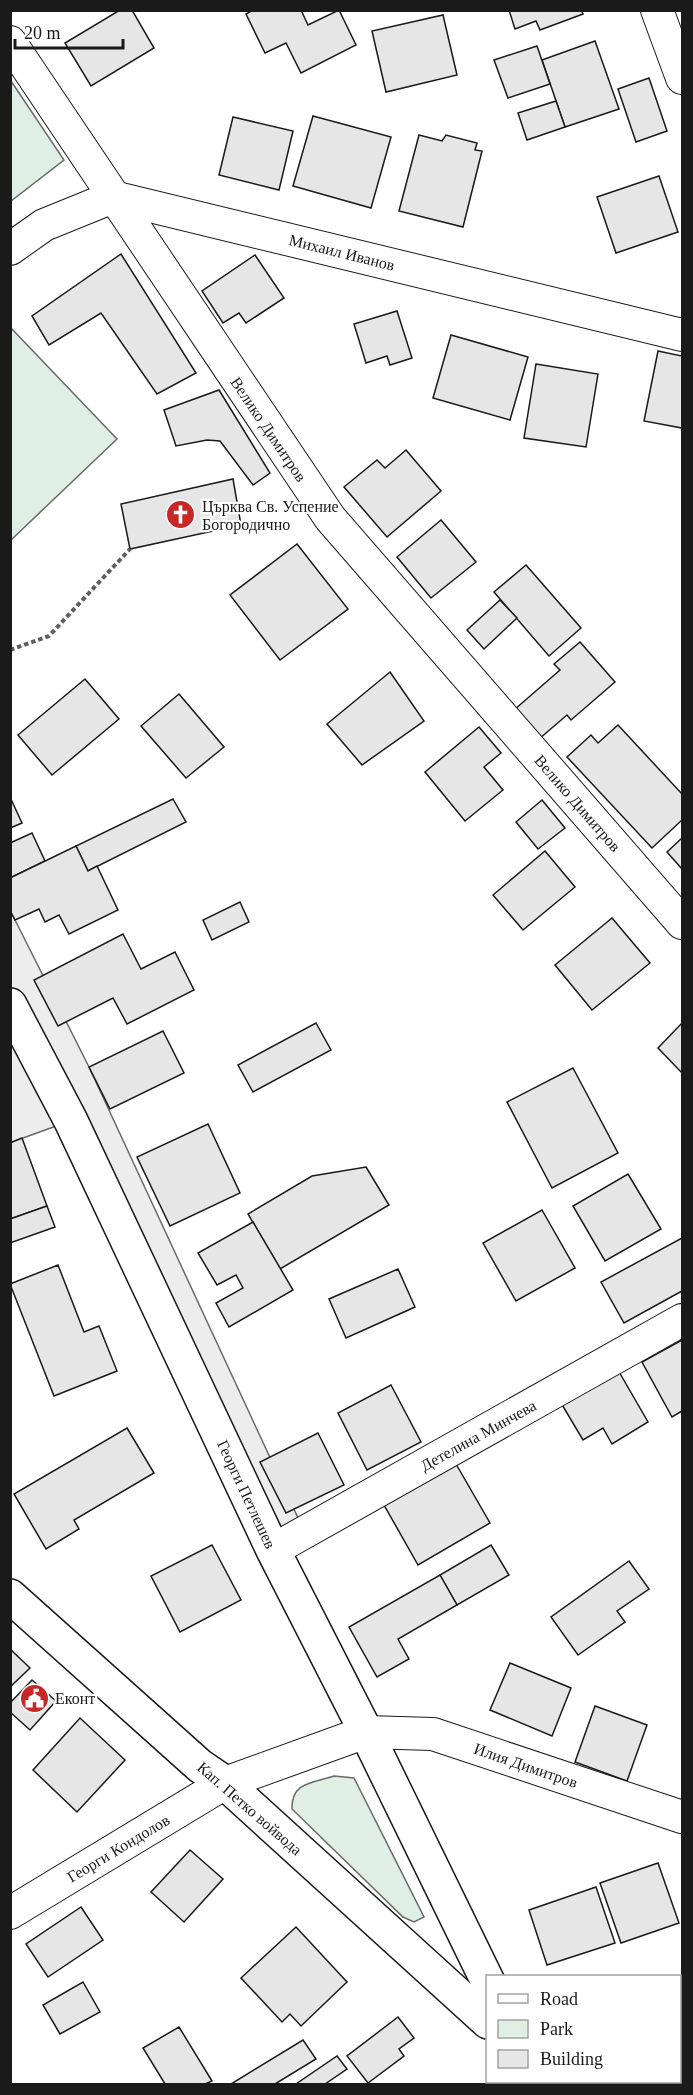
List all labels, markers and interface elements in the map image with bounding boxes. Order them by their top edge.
scale bar [15,12,123,50]
text: 20 m [24,23,61,43]
street label: Михаил Иванов [287,231,397,274]
street label: Велико Димитров [227,374,310,486]
place label: Църква Св. Успение Богородично [202,498,339,534]
church icon: Църква Св. Успение Богородично [165,499,197,531]
street label: Велико Димитров [530,752,624,856]
street label: Детелина Минчева [418,1397,539,1475]
street label: Георги Петлешев [213,1437,279,1552]
public building icon: Еконт [18,1682,50,1714]
place label: Еконт [55,1690,95,1707]
street label: Илия Димитров [472,1740,580,1792]
street label: Кап. Петко войвода [193,1758,305,1859]
street label: Георги Кондолов [64,1811,173,1886]
legend [486,1975,681,2083]
text: Road [540,1989,578,2009]
text: Park [540,2019,573,2039]
text: Building [540,2049,603,2069]

